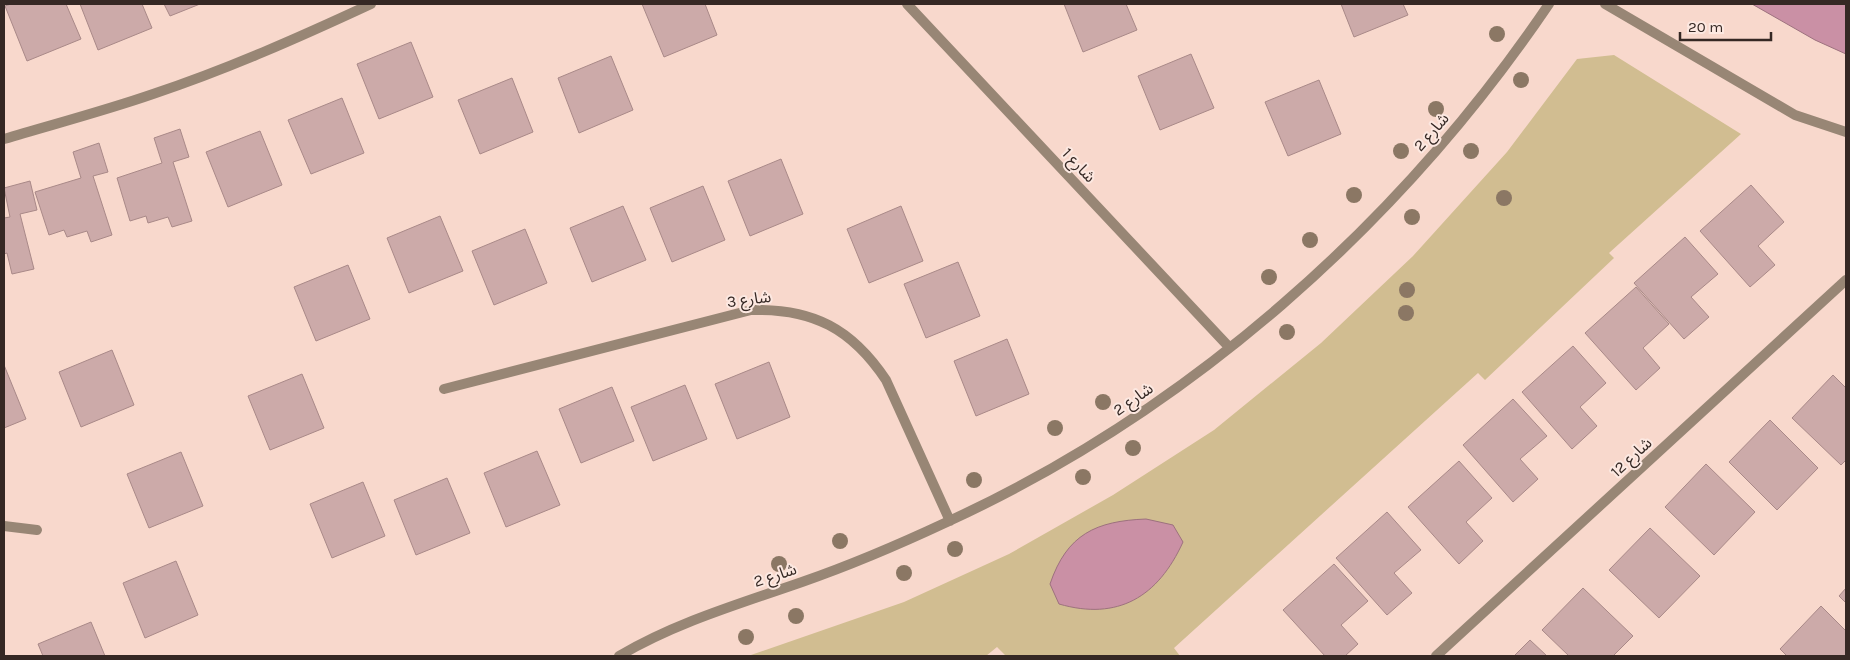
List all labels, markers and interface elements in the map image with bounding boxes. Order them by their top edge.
scale bar [1680,10,1771,42]
text: 20 m [1688,18,1723,36]
street label: شارع 2 [1409,109,1455,157]
street label: شارع 1 [1056,144,1100,188]
street label: شارع 3 [726,287,773,314]
street label: شارع 2 [1109,379,1158,422]
street label: شارع 12 [1606,433,1658,483]
street label: شارع 2 [751,559,800,594]

